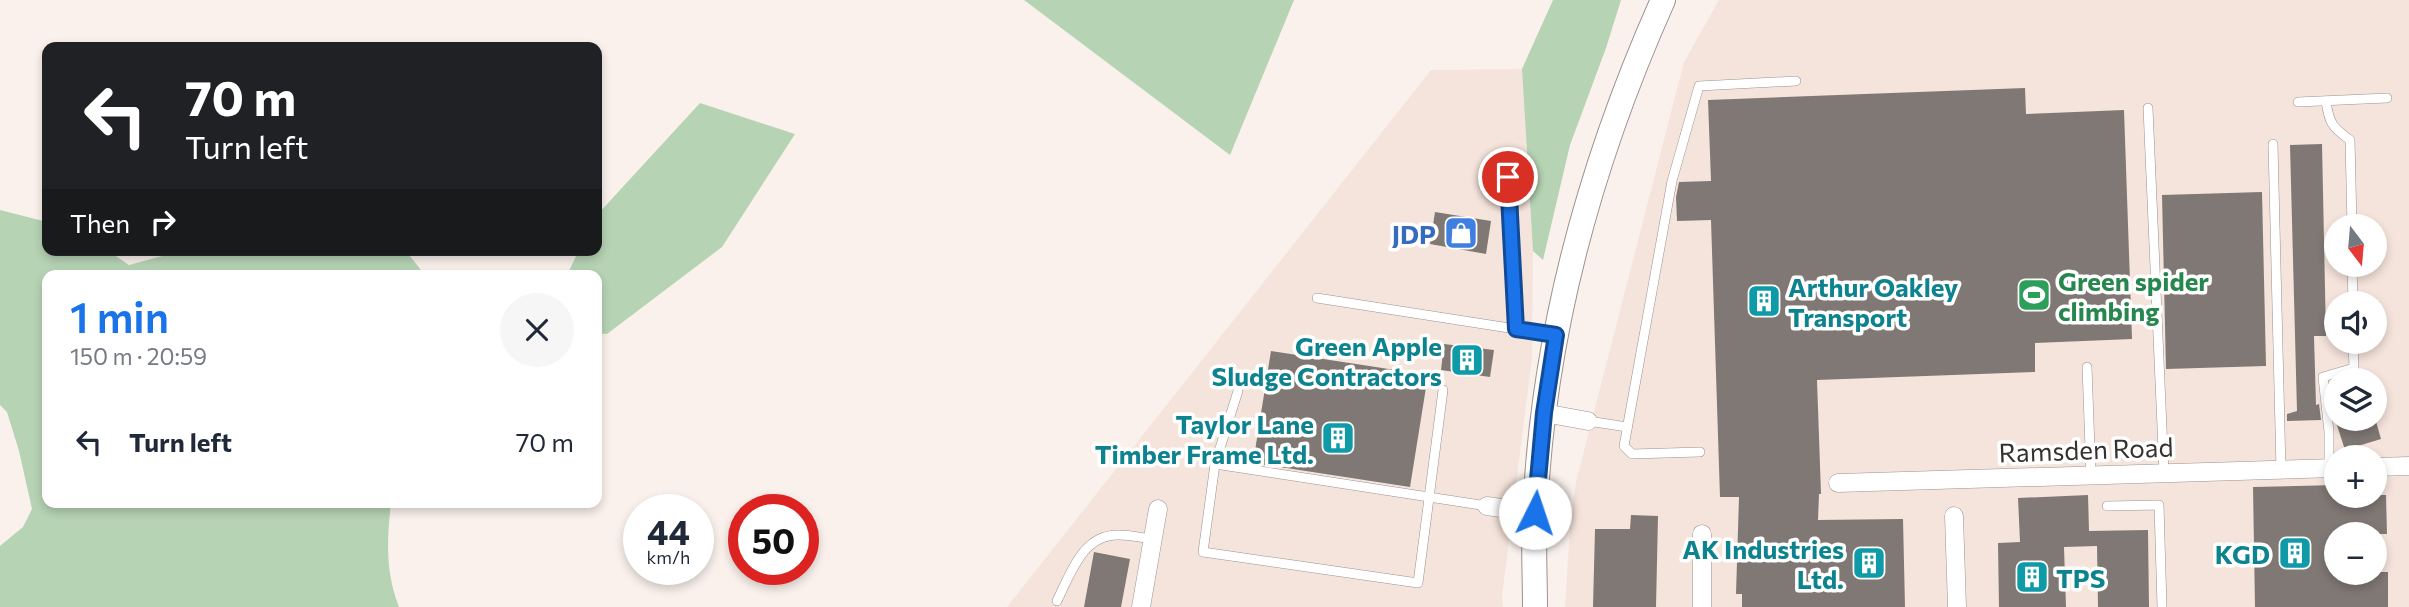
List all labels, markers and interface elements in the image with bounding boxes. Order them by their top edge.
text: 70 m [185,66,296,126]
icon: left [70,70,161,161]
text: Turn left [185,126,309,166]
pin [1478,147,1538,207]
icon: arrive [1489,158,1527,196]
icon: right [144,203,182,241]
text: Then [70,207,130,238]
shop icon: JDP [1442,214,1480,252]
north arrow [2324,214,2387,276]
map controls [2324,214,2387,585]
place label: JDP [1392,218,1436,249]
place label: Green spider climbing [2058,265,2209,326]
place label: Arthur Oakley Transport [1788,271,1958,332]
sports icon: Green spider climbing [2015,276,2053,314]
building icon: Arthur Oakley Transport [1745,282,1783,320]
text: 1 min [70,290,169,342]
button: sound [2324,291,2387,354]
button: close [500,293,574,367]
place label: Green Apple Sludge Contractors [1212,330,1442,391]
building icon: Green Apple Sludge Contractors [1448,341,1486,379]
text: 150 m · 20:59 [70,342,207,370]
button: layers [2324,368,2387,431]
place label: Taylor Lane Timber Frame Ltd. [1095,408,1314,469]
building icon: Taylor Lane Timber Frame Ltd. [1319,419,1357,457]
icon: left [70,423,108,461]
text: Turn left [129,426,232,457]
text: 70 m [516,426,574,457]
street label: Ramsden Road [1998,430,2174,468]
button: + [2324,445,2387,508]
position arrow [1498,476,1572,550]
speed limit sign: 50 [728,494,819,585]
text: 44 [647,509,690,552]
button: − [2324,522,2387,585]
place label: AK Industries Ltd. [1682,533,1844,594]
building icon: KGD [2276,534,2314,572]
place label: KGD [2215,538,2270,569]
building icon: AK Industries Ltd. [1850,544,1888,582]
text: km/h [647,546,690,568]
building icon: TPS [2013,558,2051,596]
place label: TPS [2056,562,2105,593]

